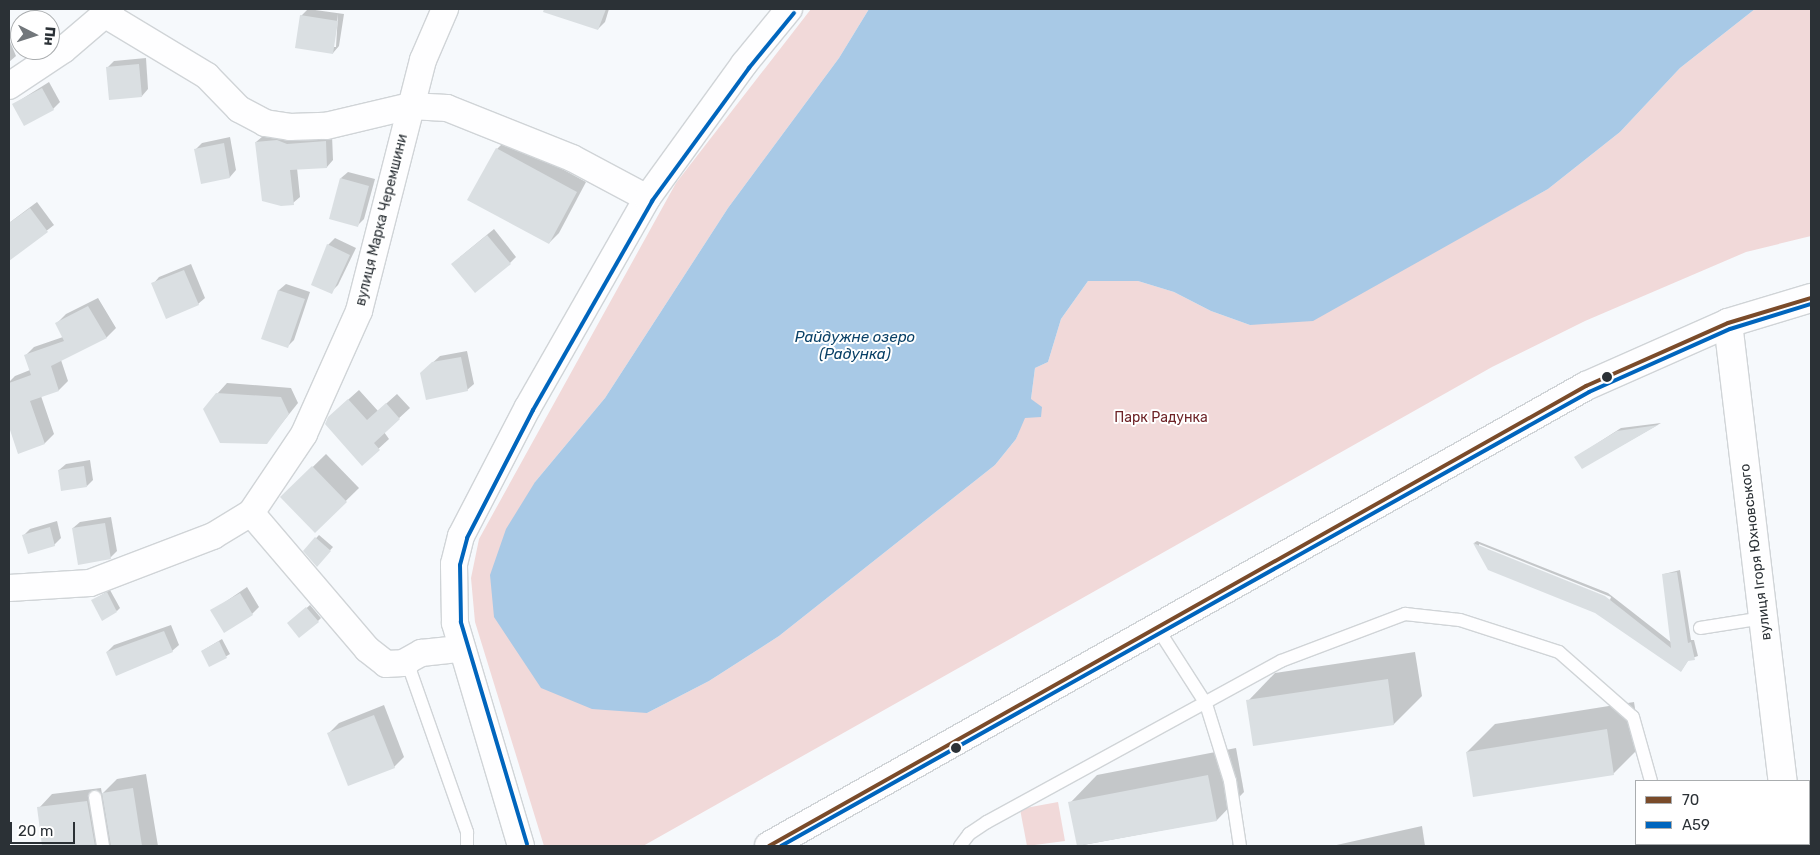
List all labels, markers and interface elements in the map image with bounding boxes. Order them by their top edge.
north arrow [10,10,60,60]
text: Пн [40,26,59,47]
street label: вулиця Марка Черемшини [352,132,412,308]
water label: Райдужне озеро (Радунка) [795,328,915,363]
unlabelled marker [1602,372,1612,382]
park label: Парк Радунка [1114,410,1208,426]
street label: вулиця Ігоря Юхновського [1737,463,1775,641]
unlabelled marker [951,743,961,753]
legend [1635,780,1810,845]
text: 70 [1682,791,1699,809]
scale bar [12,812,78,844]
text: А59 [1682,816,1710,834]
text: 20 m [18,822,53,840]

